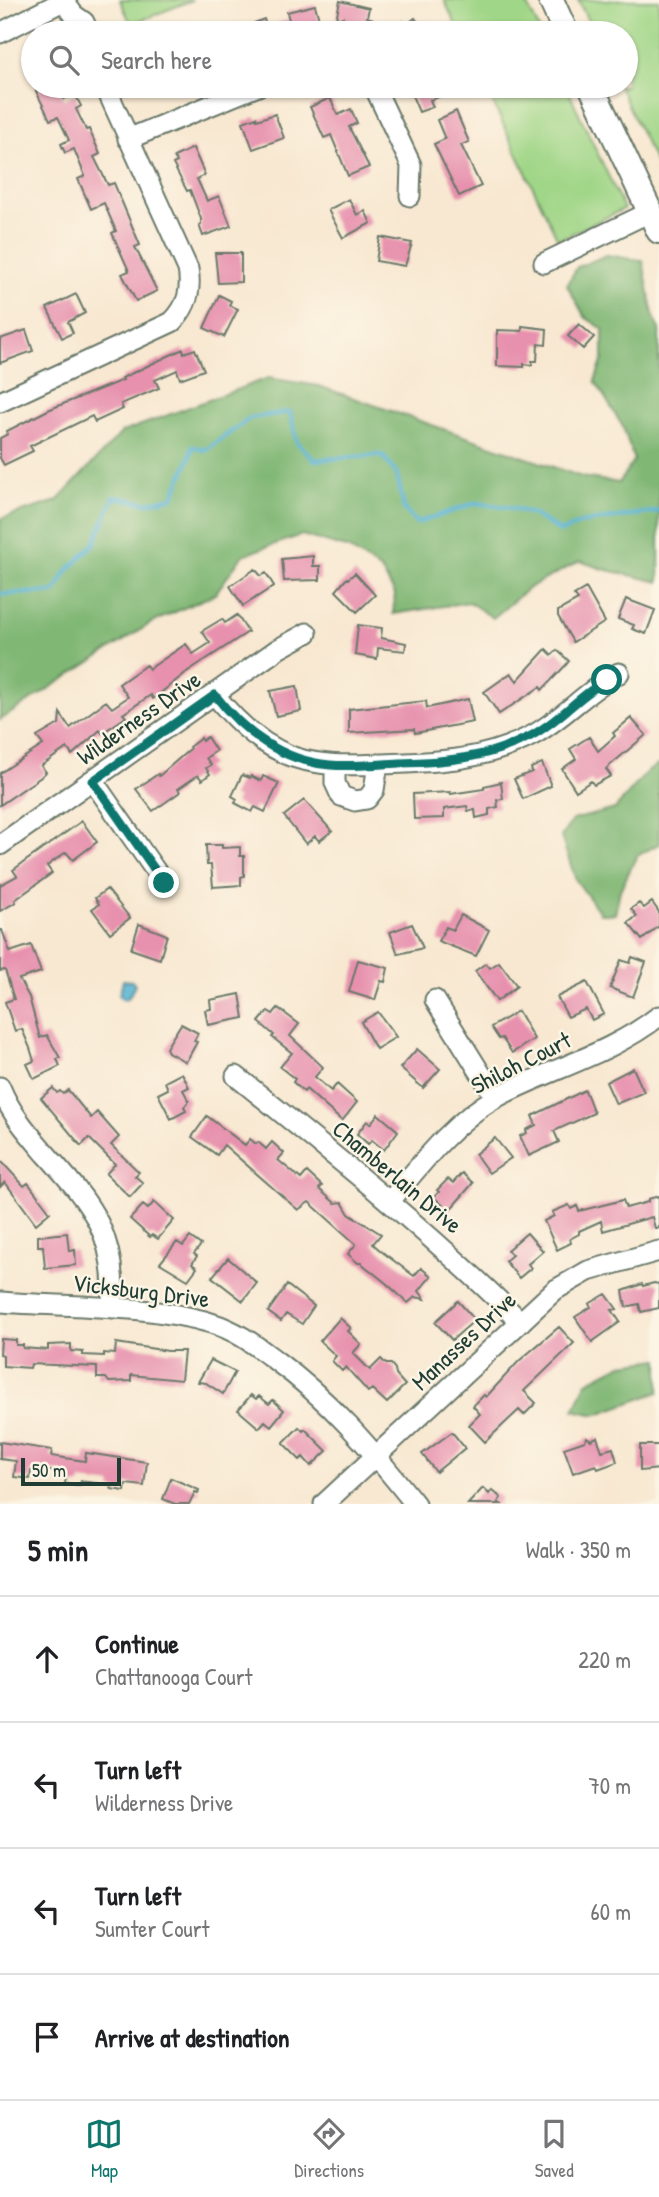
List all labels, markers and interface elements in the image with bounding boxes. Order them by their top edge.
search box [21,21,638,98]
icon: search [45,41,83,79]
text: Search here [101,42,212,77]
street label: Wilderness Drive [70,662,207,772]
route start [591,664,622,695]
route end [148,867,179,898]
street label: Shiloh Court [465,1023,577,1101]
street label: Chamberlain Drive [326,1112,470,1240]
street label: Vicksburg Drive [71,1266,212,1314]
street label: Manasses Drive [404,1283,523,1397]
scale bar [21,1455,121,1487]
text: 50 m [32,1457,66,1483]
text: 5 min [28,1530,88,1570]
text: Walk · 350 m [526,1534,631,1565]
text: Continue [95,1626,179,1661]
icon: ahead [28,1640,66,1678]
text: 220 m [578,1644,631,1675]
text: Chattanooga Court [95,1661,252,1692]
text: Turn left [95,1752,181,1787]
icon: left [28,1766,66,1804]
text: 70 m [588,1770,631,1801]
text: Wilderness Drive [95,1787,233,1818]
text: Turn left [95,1878,181,1913]
icon: left [28,1892,66,1930]
text: 60 m [591,1896,631,1927]
text: Sumter Court [95,1913,209,1944]
icon: arrive [28,2018,66,2056]
text: Arrive at destination [95,2020,290,2055]
tab: Map [85,2115,123,2183]
tab: Directions [294,2115,364,2183]
tab: Saved [535,2115,574,2183]

